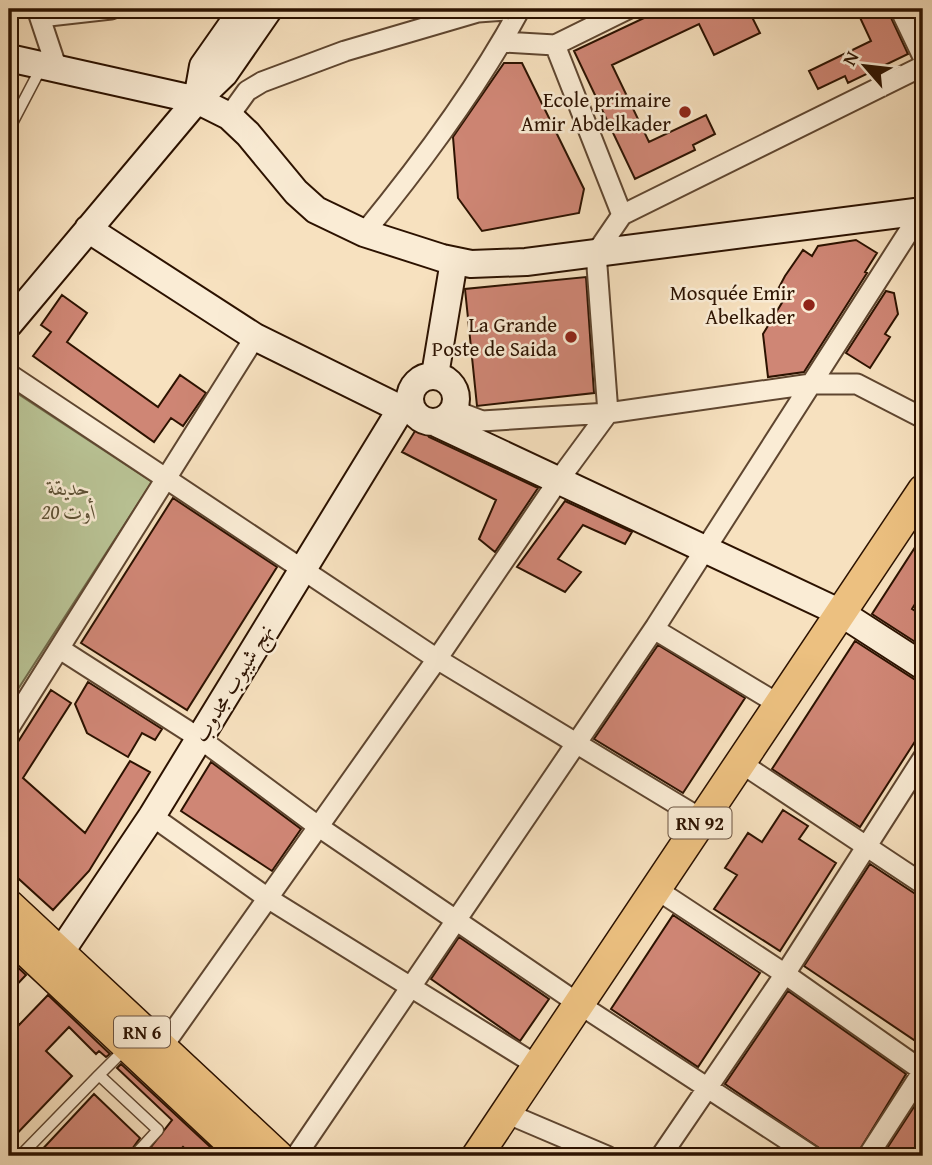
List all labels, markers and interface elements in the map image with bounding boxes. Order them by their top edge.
north arrow [830,32,900,102]
text: N [835,46,865,70]
place label: Ecole primaire Amir Abdelkader [521,84,671,139]
marker: Ecole primaire Amir Abdelkader [677,104,693,120]
place label: Mosquée Emir Abelkader [670,277,795,332]
marker: Mosquée Emir Abelkader [801,297,817,313]
place label: La Grande Poste de Saida [432,309,557,364]
marker: La Grande Poste de Saida [563,329,579,345]
park label: حديقة 20 أوت [41,472,96,527]
street label: نهج شيبوب مجدوب [185,618,284,750]
road number: RN 92 [668,808,732,838]
road number: RN 6 [114,1016,170,1048]

